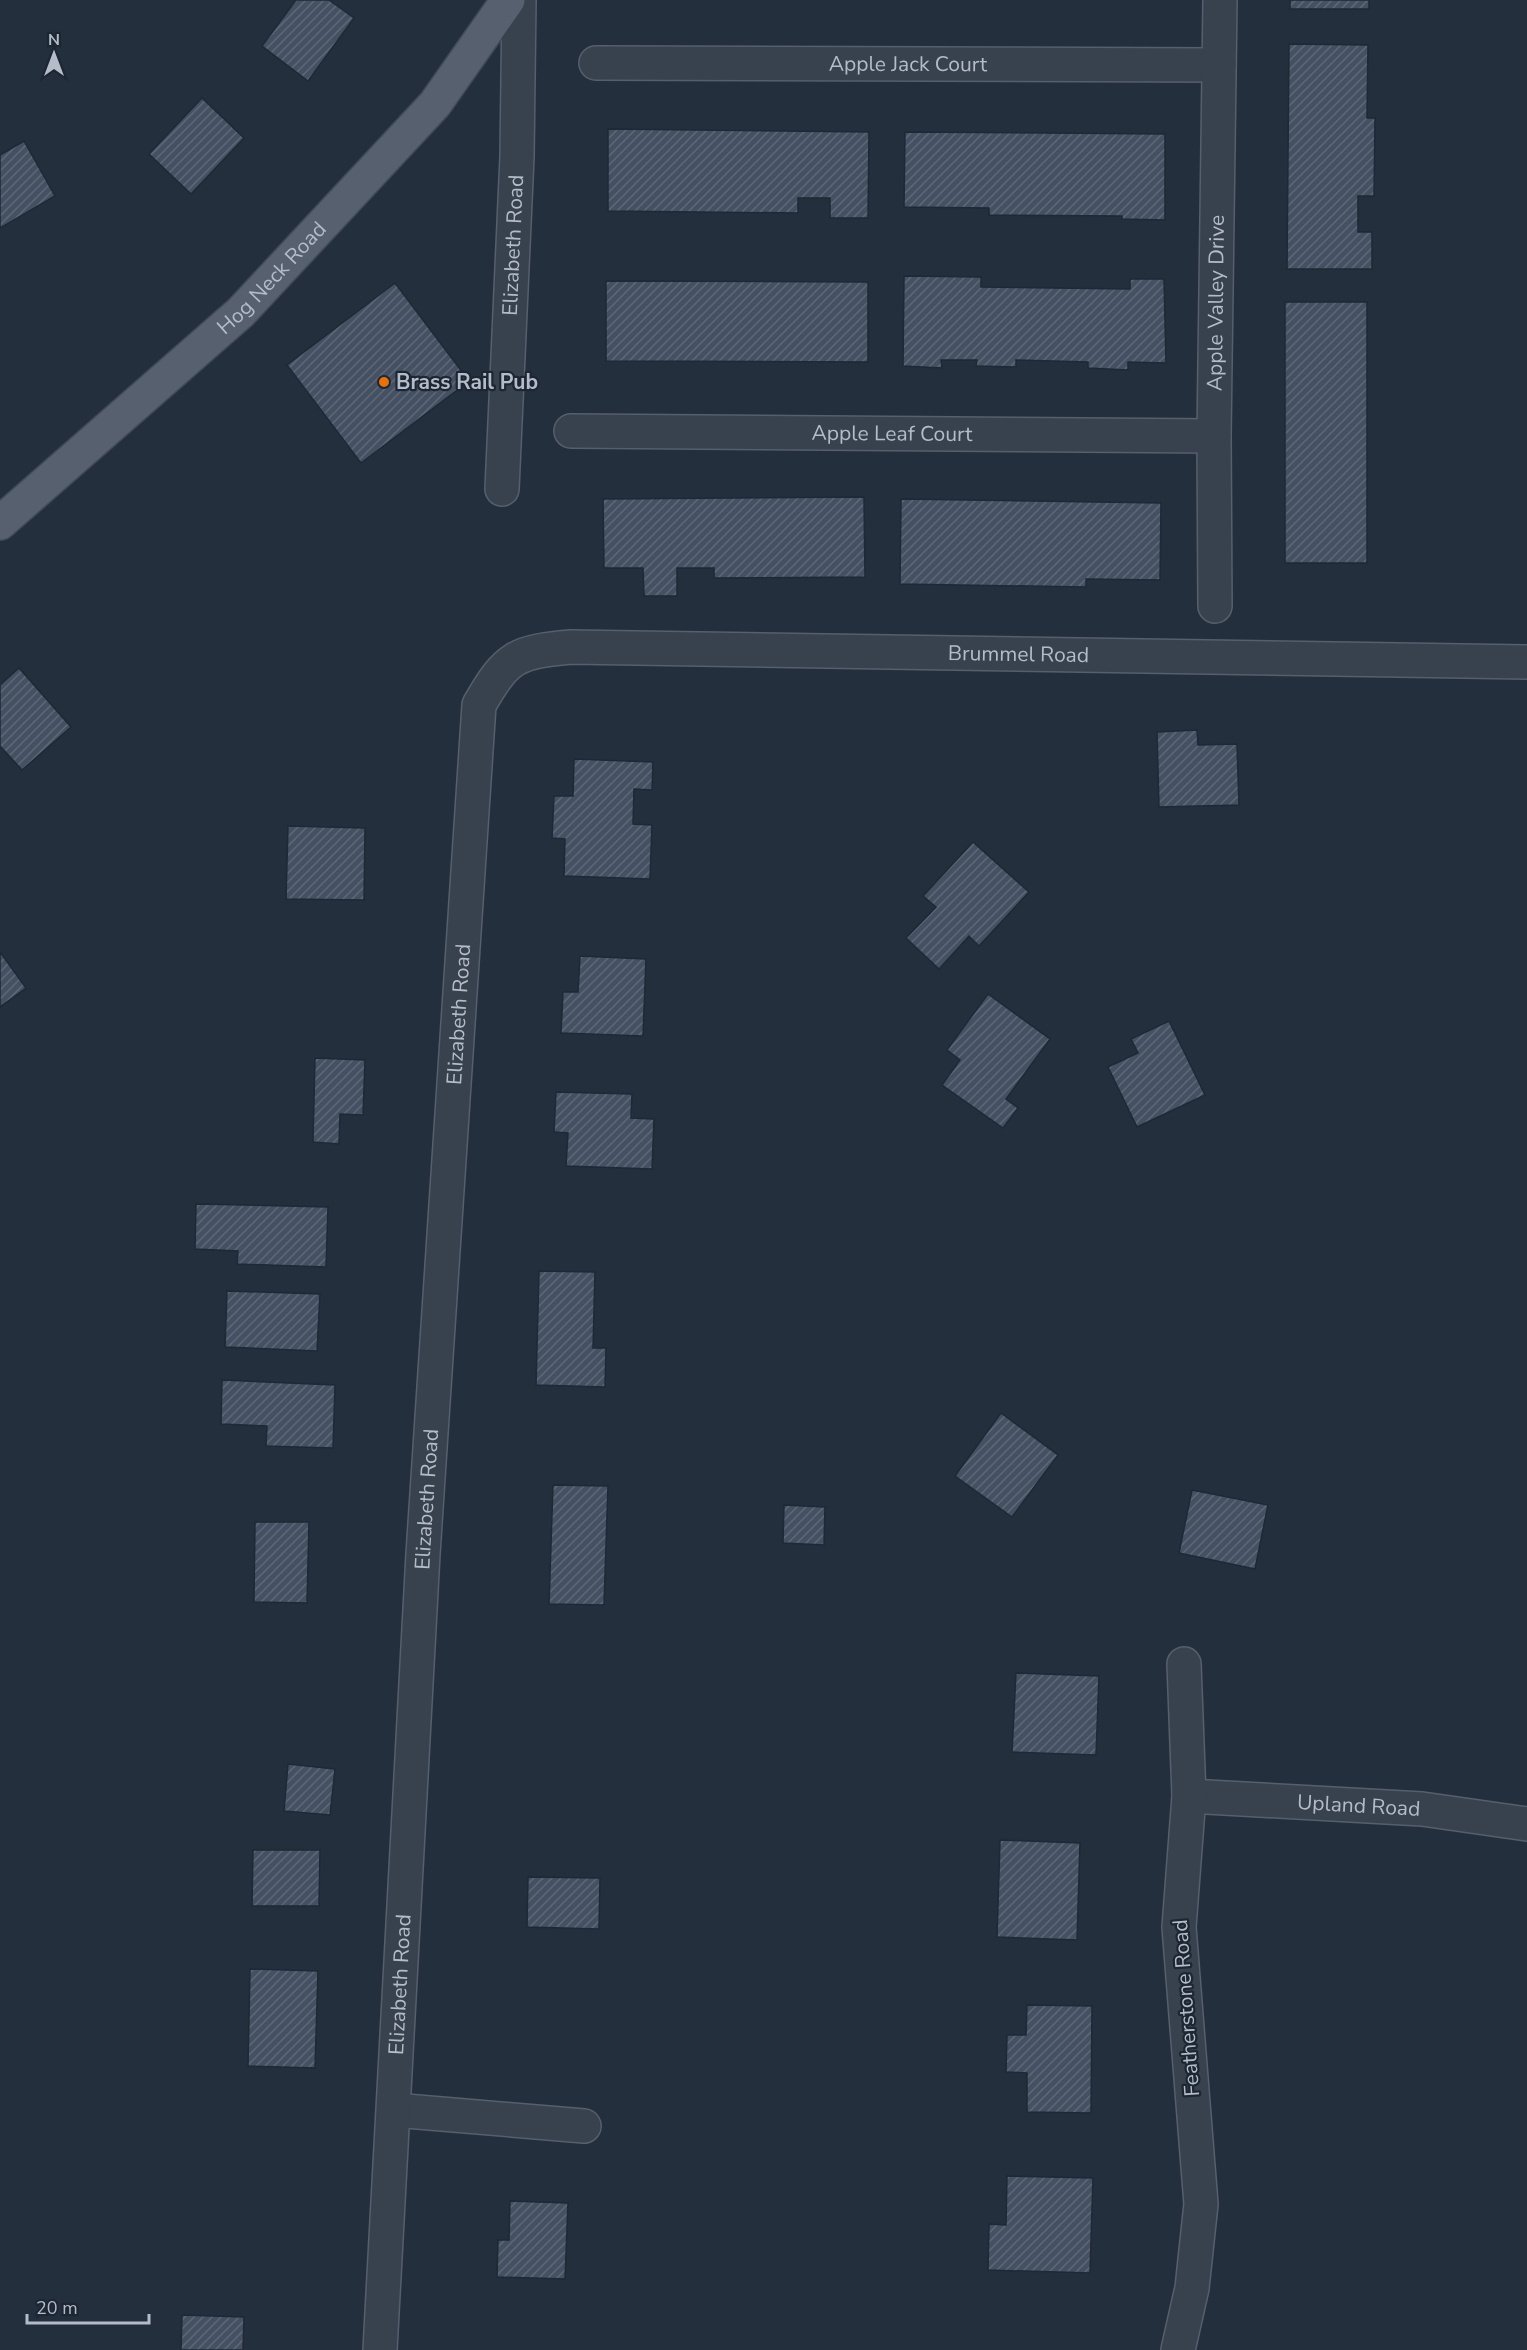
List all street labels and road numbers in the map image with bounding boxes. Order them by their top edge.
street label: Apple Jack Court [829,50,988,78]
street label: Elizabeth Road [496,174,530,316]
street label: Hog Neck Road [211,215,332,341]
street label: Apple Valley Drive [1201,215,1231,391]
street label: Apple Leaf Court [811,419,973,448]
street label: Brummel Road [948,639,1089,669]
street label: Elizabeth Road [440,943,477,1086]
street label: Elizabeth Road [408,1428,445,1570]
street label: Upland Road [1296,1788,1421,1823]
street label: Elizabeth Road [382,1913,418,2056]
street label: Featherstone Road [1166,1918,1206,2098]

